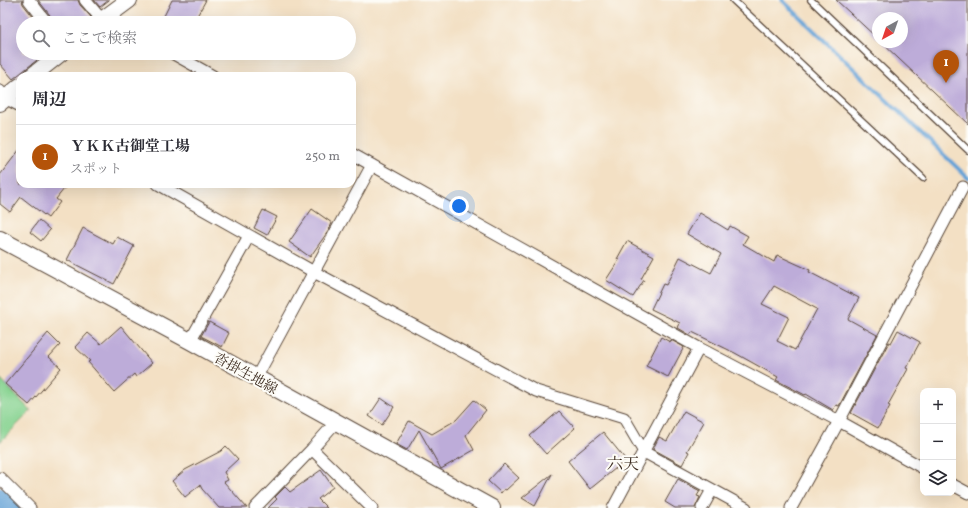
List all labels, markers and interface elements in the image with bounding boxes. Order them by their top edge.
north arrow [872,12,908,48]
search box [16,16,356,60]
icon: search [30,27,52,49]
text: ここで検索 [62,29,137,50]
pin: 1 [933,50,959,83]
text: 周辺 [32,89,66,112]
text: ＹＫＫ古御堂工場 [70,137,190,158]
text: 1 [42,148,48,166]
text: 250 m [305,148,340,166]
text: スポット [70,161,122,179]
your location [449,196,469,216]
street label: 沓掛生地線 [210,349,280,400]
map controls [920,388,956,496]
button: + [920,388,956,424]
button: − [920,424,956,460]
district label: 六天 [607,454,639,476]
button: layers [920,460,956,496]

